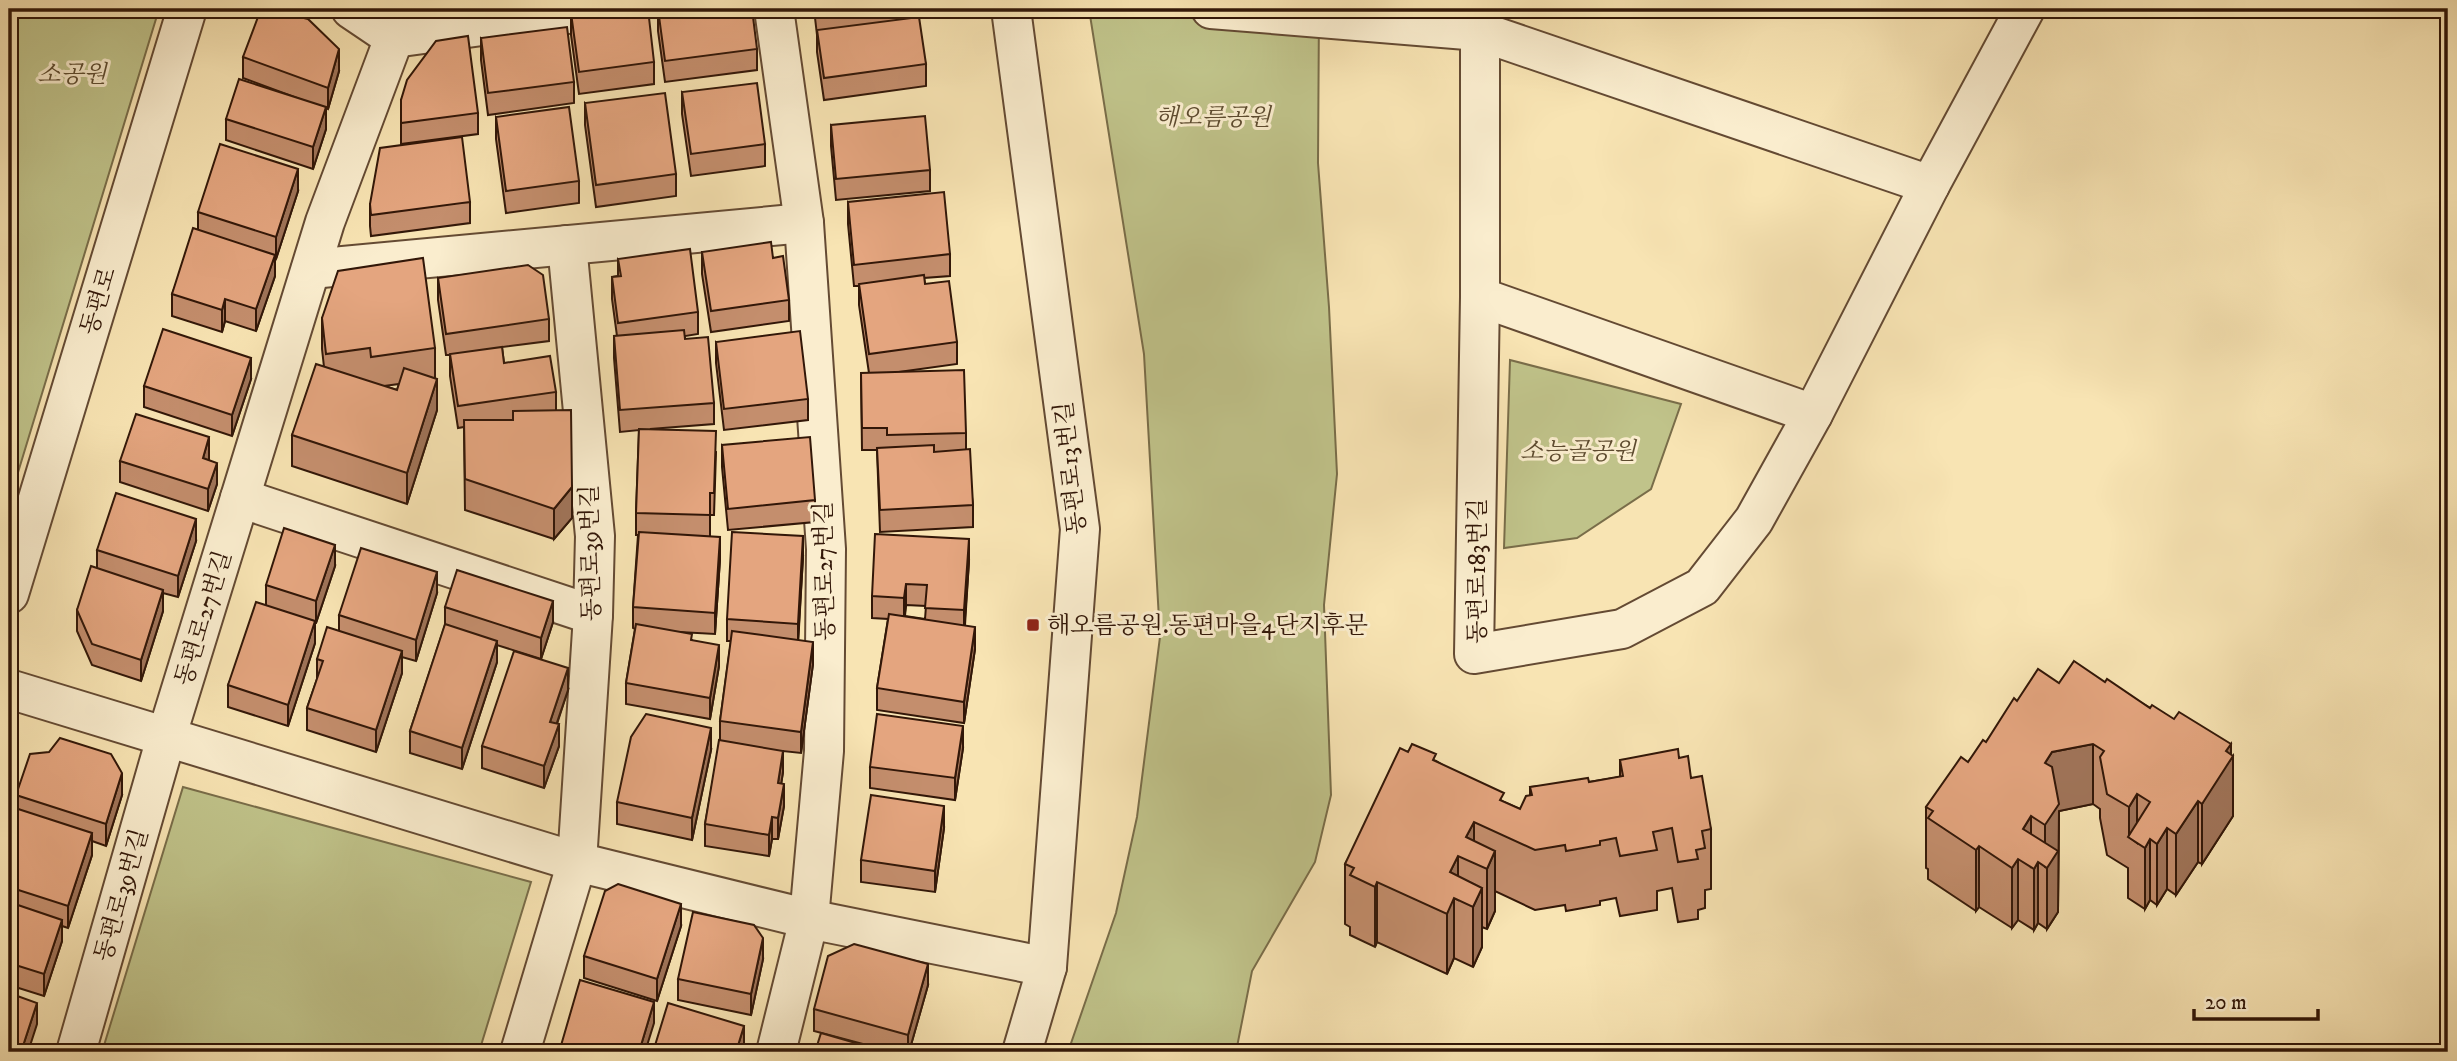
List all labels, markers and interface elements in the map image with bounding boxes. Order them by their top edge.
park label: 소공원 [37,60,109,90]
park label: 해오름공원 [1155,103,1273,133]
street label: 동편로 [74,264,123,339]
street label: 동편로13번길 [1049,400,1093,536]
park label: 소능골공원 [1520,437,1638,467]
street label: 동편로39번길 [575,484,607,622]
street label: 동편로183번길 [1463,498,1493,644]
street label: 동편로27번길 [809,501,841,641]
street label: 동편로27번길 [169,547,239,690]
place label: 해오름공원.동편마을4단지후문 [1047,611,1368,641]
marker: 해오름공원.동편마을4단지후문 [1025,617,1041,633]
street label: 동편로39번길 [89,825,155,965]
scale bar [2194,977,2319,1021]
text: 20 m [2205,990,2247,1016]

